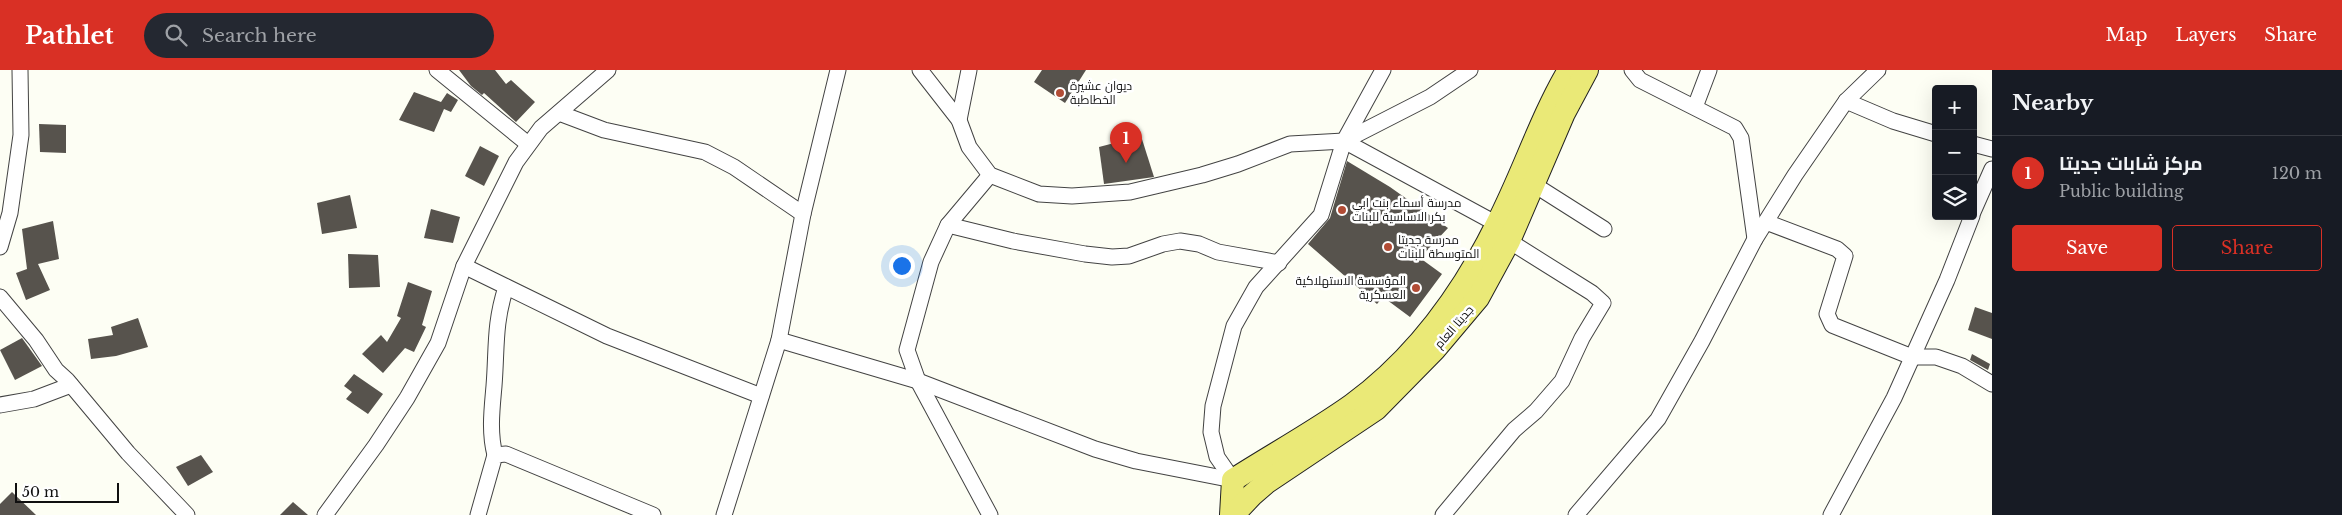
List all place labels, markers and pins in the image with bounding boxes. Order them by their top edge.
place label: ديوان عشيرة الخطاطبة [1070,78,1132,107]
marker: ديوان عشيرة الخطاطبة [1054,87,1066,99]
pin: 1 [1110,122,1142,163]
place label: مدرسة أسماء بنت ابي بكر الاساسية للبنات [1352,195,1461,224]
marker: مدرسة أسماء بنت ابي بكر الاساسية للبنات [1336,204,1348,216]
place label: مدرسة جديتا المتوسطة للبنات [1398,232,1479,261]
marker: مدرسة جديتا المتوسطة للبنات [1382,241,1394,253]
place label: المؤسسة الاستهلاكية العسكرية [1295,273,1406,302]
marker: المؤسسة الاستهلاكية العسكرية [1410,282,1422,294]

